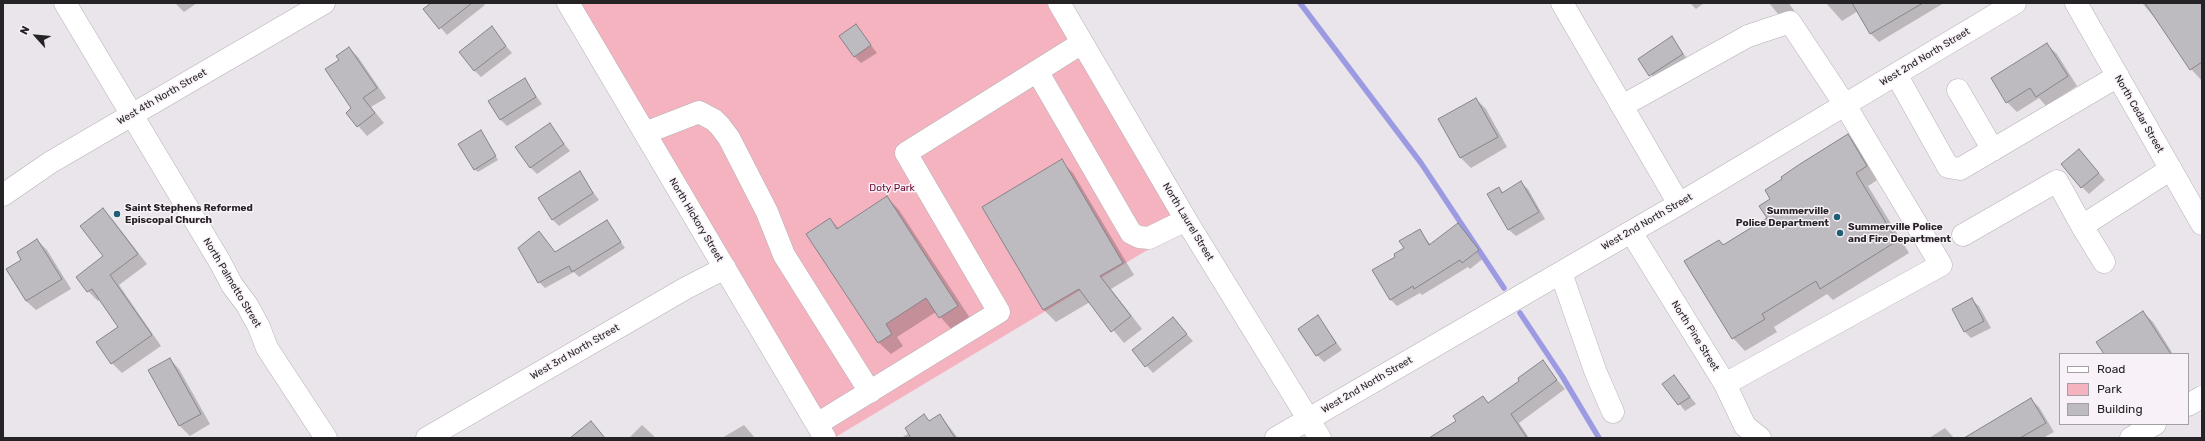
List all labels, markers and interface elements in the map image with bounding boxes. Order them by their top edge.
north arrow [16,16,56,56]
text: N [17,24,32,37]
street label: West 2nd North Street [1878,25,1972,89]
street label: West 4th North Street [115,66,209,128]
street label: North Cedar Street [2112,73,2166,155]
street label: North Hickory Street [666,176,726,264]
street label: North Laurel Street [1160,181,1216,263]
park label: Doty Park [869,182,915,194]
street label: West 2nd North Street [1599,191,1695,253]
place label: Saint Stephens Reformed Episcopal Church [125,202,253,226]
place label: Summerville Police Department [1736,205,1829,228]
marker: Saint Stephens Reformed Episcopal Church [112,209,122,219]
marker: Summerville Police Department [1832,212,1842,222]
place label: Summerville Police and Fire Department [1848,221,1951,244]
marker: Summerville Police and Fire Department [1835,228,1845,238]
street label: North Palmetto Street [200,236,264,330]
street label: North Pine Street [1669,299,1721,373]
street label: West 3rd North Street [528,322,622,382]
legend [2059,353,2189,425]
street label: West 2nd North Street [1319,354,1415,416]
text: Road [2097,362,2125,376]
text: Park [2097,382,2122,396]
text: Building [2097,402,2143,416]

